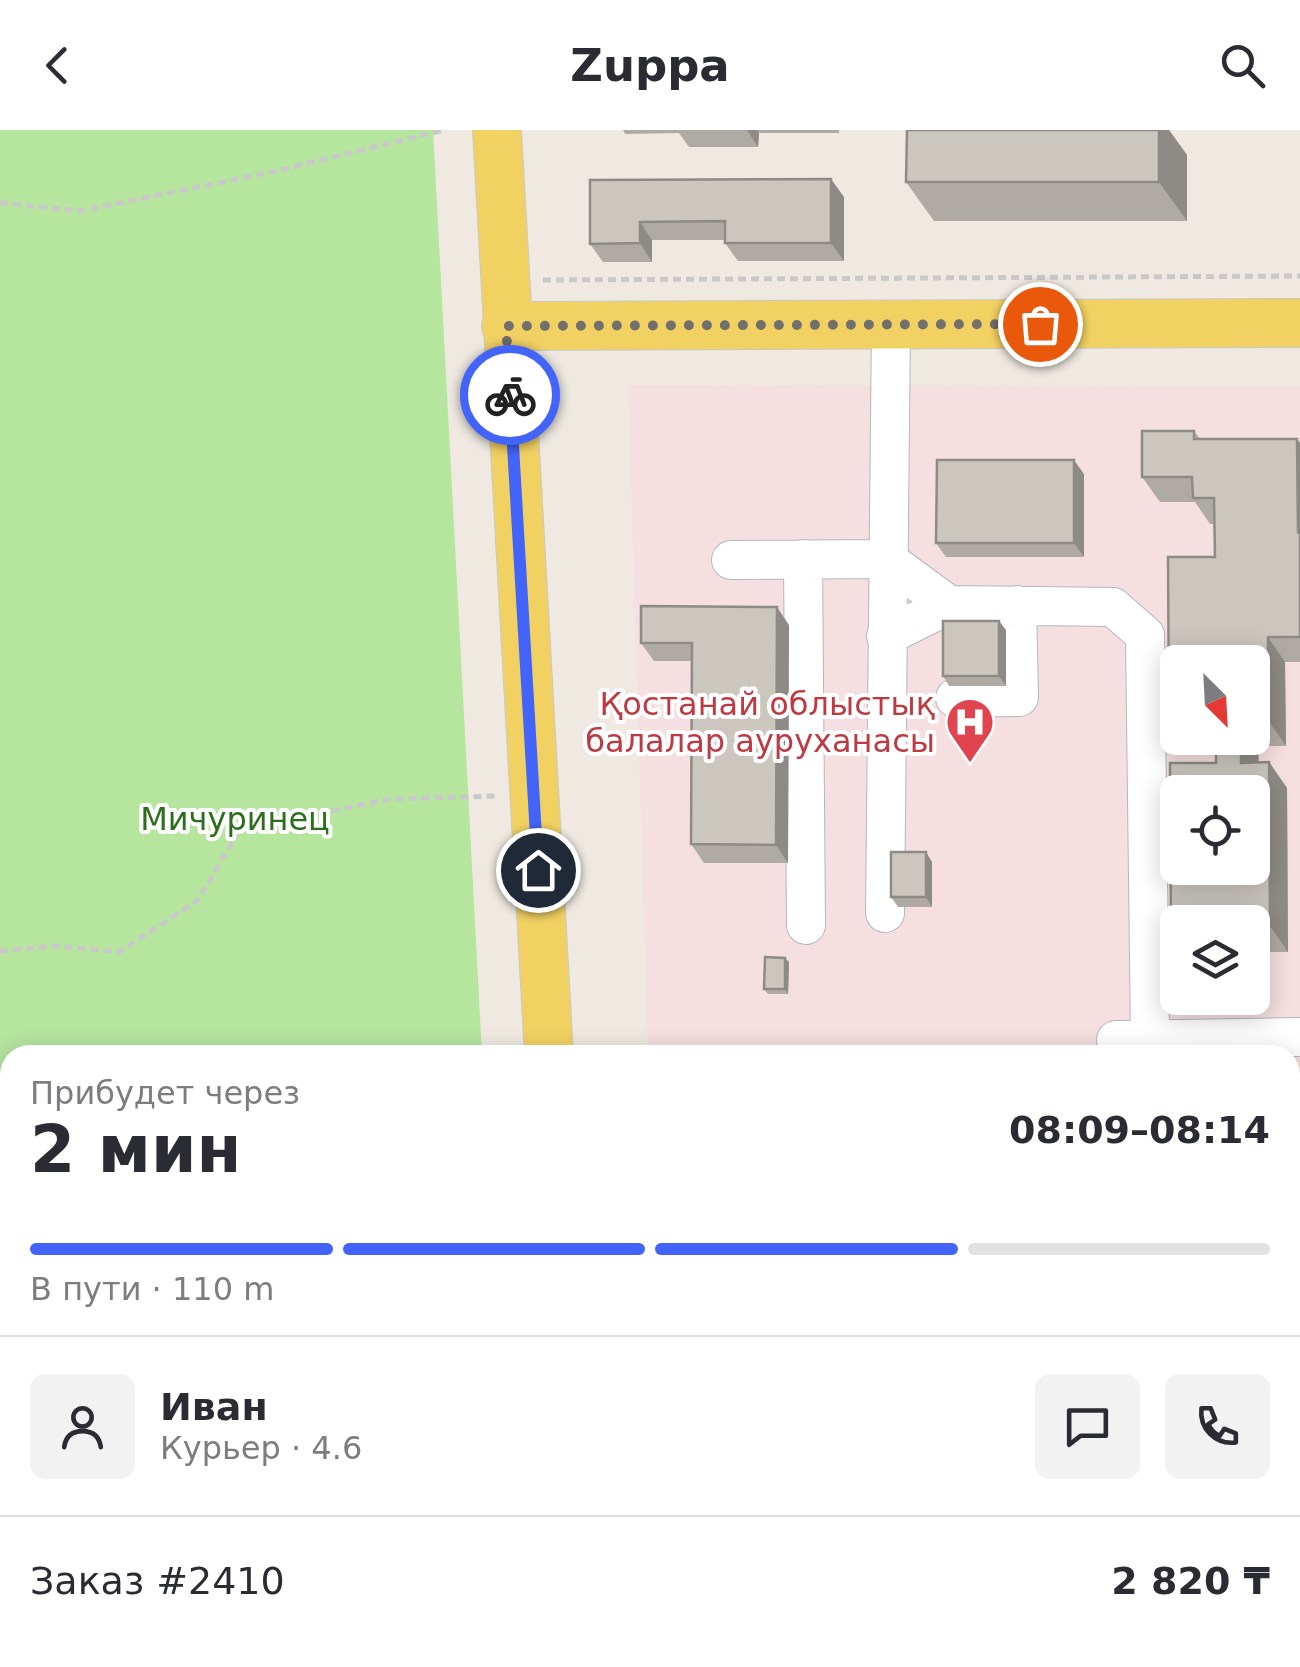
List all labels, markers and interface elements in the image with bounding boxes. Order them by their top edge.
icon: back [30,38,85,93]
icon: search [1215,38,1270,93]
text: Zuppa [570,39,730,92]
pin [998,282,1083,367]
icon: bag [1013,297,1068,352]
courier [460,345,560,445]
icon: bike [483,368,538,423]
north arrow [1160,645,1270,755]
map controls [1160,645,1270,1015]
place label: Қостанай облыстық балалар ауруханасы [585,685,935,760]
hospital icon: Қостанай облыстық балалар ауруханасы [944,696,996,764]
button: locate [1160,775,1270,885]
park label: Мичуринец [140,800,330,838]
pin [496,828,581,913]
icon: home [511,843,566,898]
button: layers [1160,905,1270,1015]
text: Прибудет через [30,1074,300,1112]
text: 08:09–08:14 [1009,1108,1270,1152]
text: 2 мин [30,1112,241,1187]
text: В пути · 110 m [30,1270,274,1308]
button: person [30,1374,135,1479]
button: chat [1035,1374,1140,1479]
button: phone [1165,1374,1270,1479]
text: Иван [160,1385,268,1429]
text: Курьер · 4.6 [160,1429,362,1467]
text: Заказ #2410 [30,1559,285,1603]
text: 2 820 ₸ [1111,1559,1270,1603]

